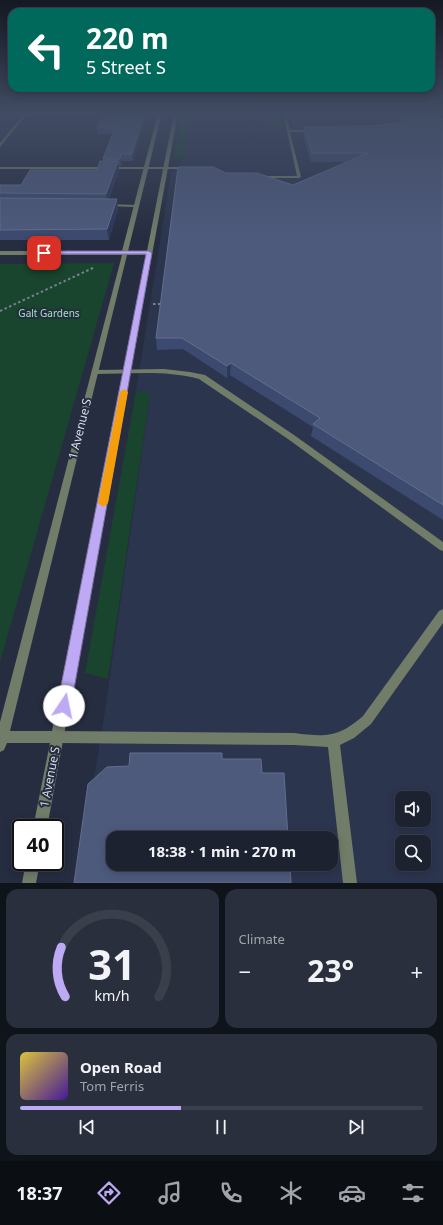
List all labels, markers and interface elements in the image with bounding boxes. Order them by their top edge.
text: 220 m [86,19,169,57]
icon: left [20,24,72,76]
text: 5 Street S [86,55,166,79]
pin [27,236,61,270]
icon: arrive [33,242,55,264]
park label: Galt Gardens [18,306,80,320]
street label: 1 Avenue S [64,396,95,461]
position arrow [43,685,85,727]
street label: 1 Avenue S [35,745,64,809]
map controls [395,791,431,871]
button: sound [395,791,431,827]
speed limit sign: 40 [12,819,64,871]
button: search [395,835,431,871]
text: 18:38 · 1 min · 270 m [148,841,296,861]
text: Climate [239,930,285,948]
text: 31 [88,935,136,991]
text: 23° [307,950,354,991]
text: − [239,956,251,986]
text: + [410,956,423,986]
text: km/h [95,985,130,1004]
text: Open Road [80,1057,162,1077]
text: Tom Ferris [80,1077,144,1095]
icon: previous [76,1116,98,1138]
icon: pause [210,1116,232,1138]
icon: next [345,1116,367,1138]
icon: directions [95,1179,123,1207]
icon: music [156,1179,184,1207]
icon: phone [217,1179,245,1207]
icon: climate [277,1179,305,1207]
icon: car [338,1179,366,1207]
icon: filters [399,1179,427,1207]
text: 18:37 [16,1181,63,1205]

